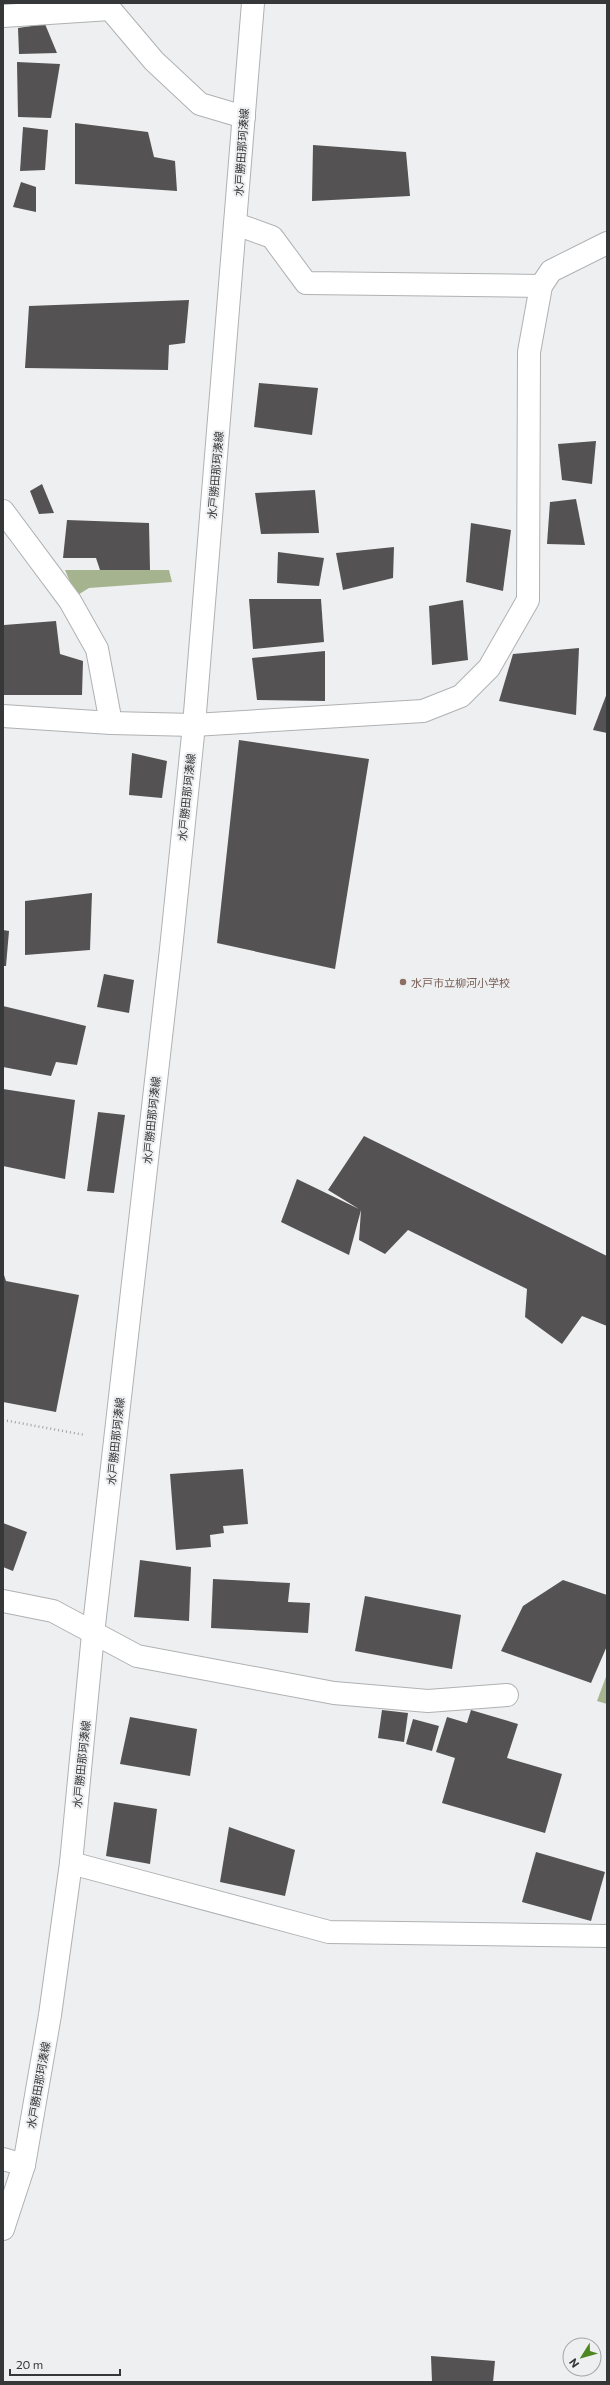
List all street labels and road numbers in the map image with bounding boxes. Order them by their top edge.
street label: 水戸勝田那珂湊線 [231,108,251,196]
street label: 水戸勝田那珂湊線 [205,431,225,519]
street label: 水戸勝田那珂湊線 [175,753,197,841]
street label: 水戸勝田那珂湊線 [140,1076,162,1164]
street label: 水戸勝田那珂湊線 [104,1397,126,1485]
street label: 水戸勝田那珂湊線 [70,1720,92,1808]
street label: 水戸勝田那珂湊線 [24,2041,52,2129]

